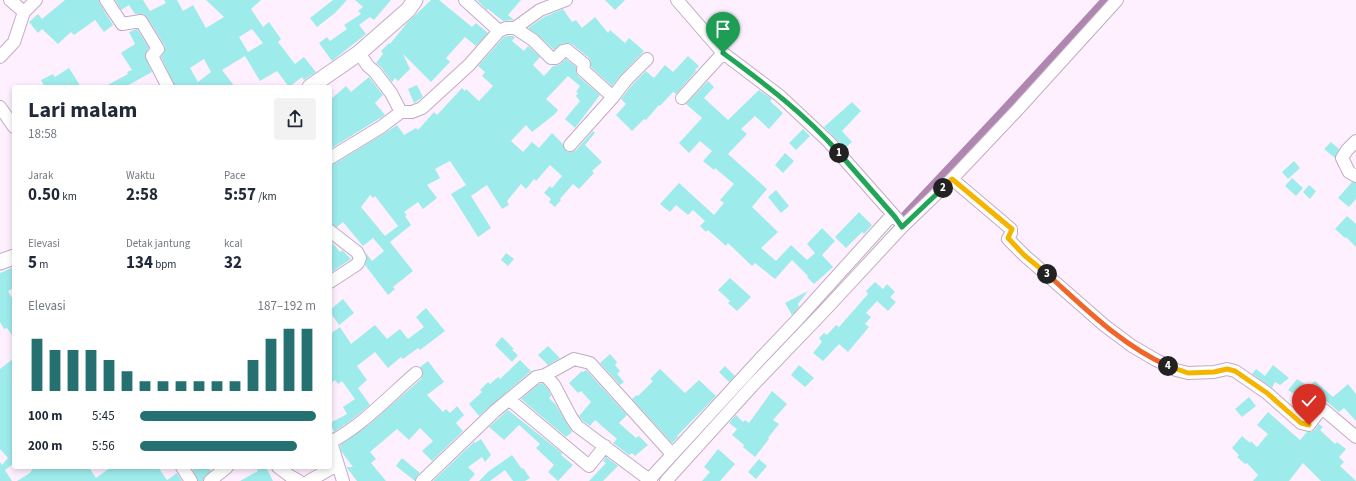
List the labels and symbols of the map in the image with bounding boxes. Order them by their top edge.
pin [706,12,740,53]
pin: 1 [829,143,849,163]
pin: 2 [933,178,953,198]
pin: 3 [1037,264,1057,284]
pin: 4 [1158,356,1178,376]
pin [1292,384,1326,425]

